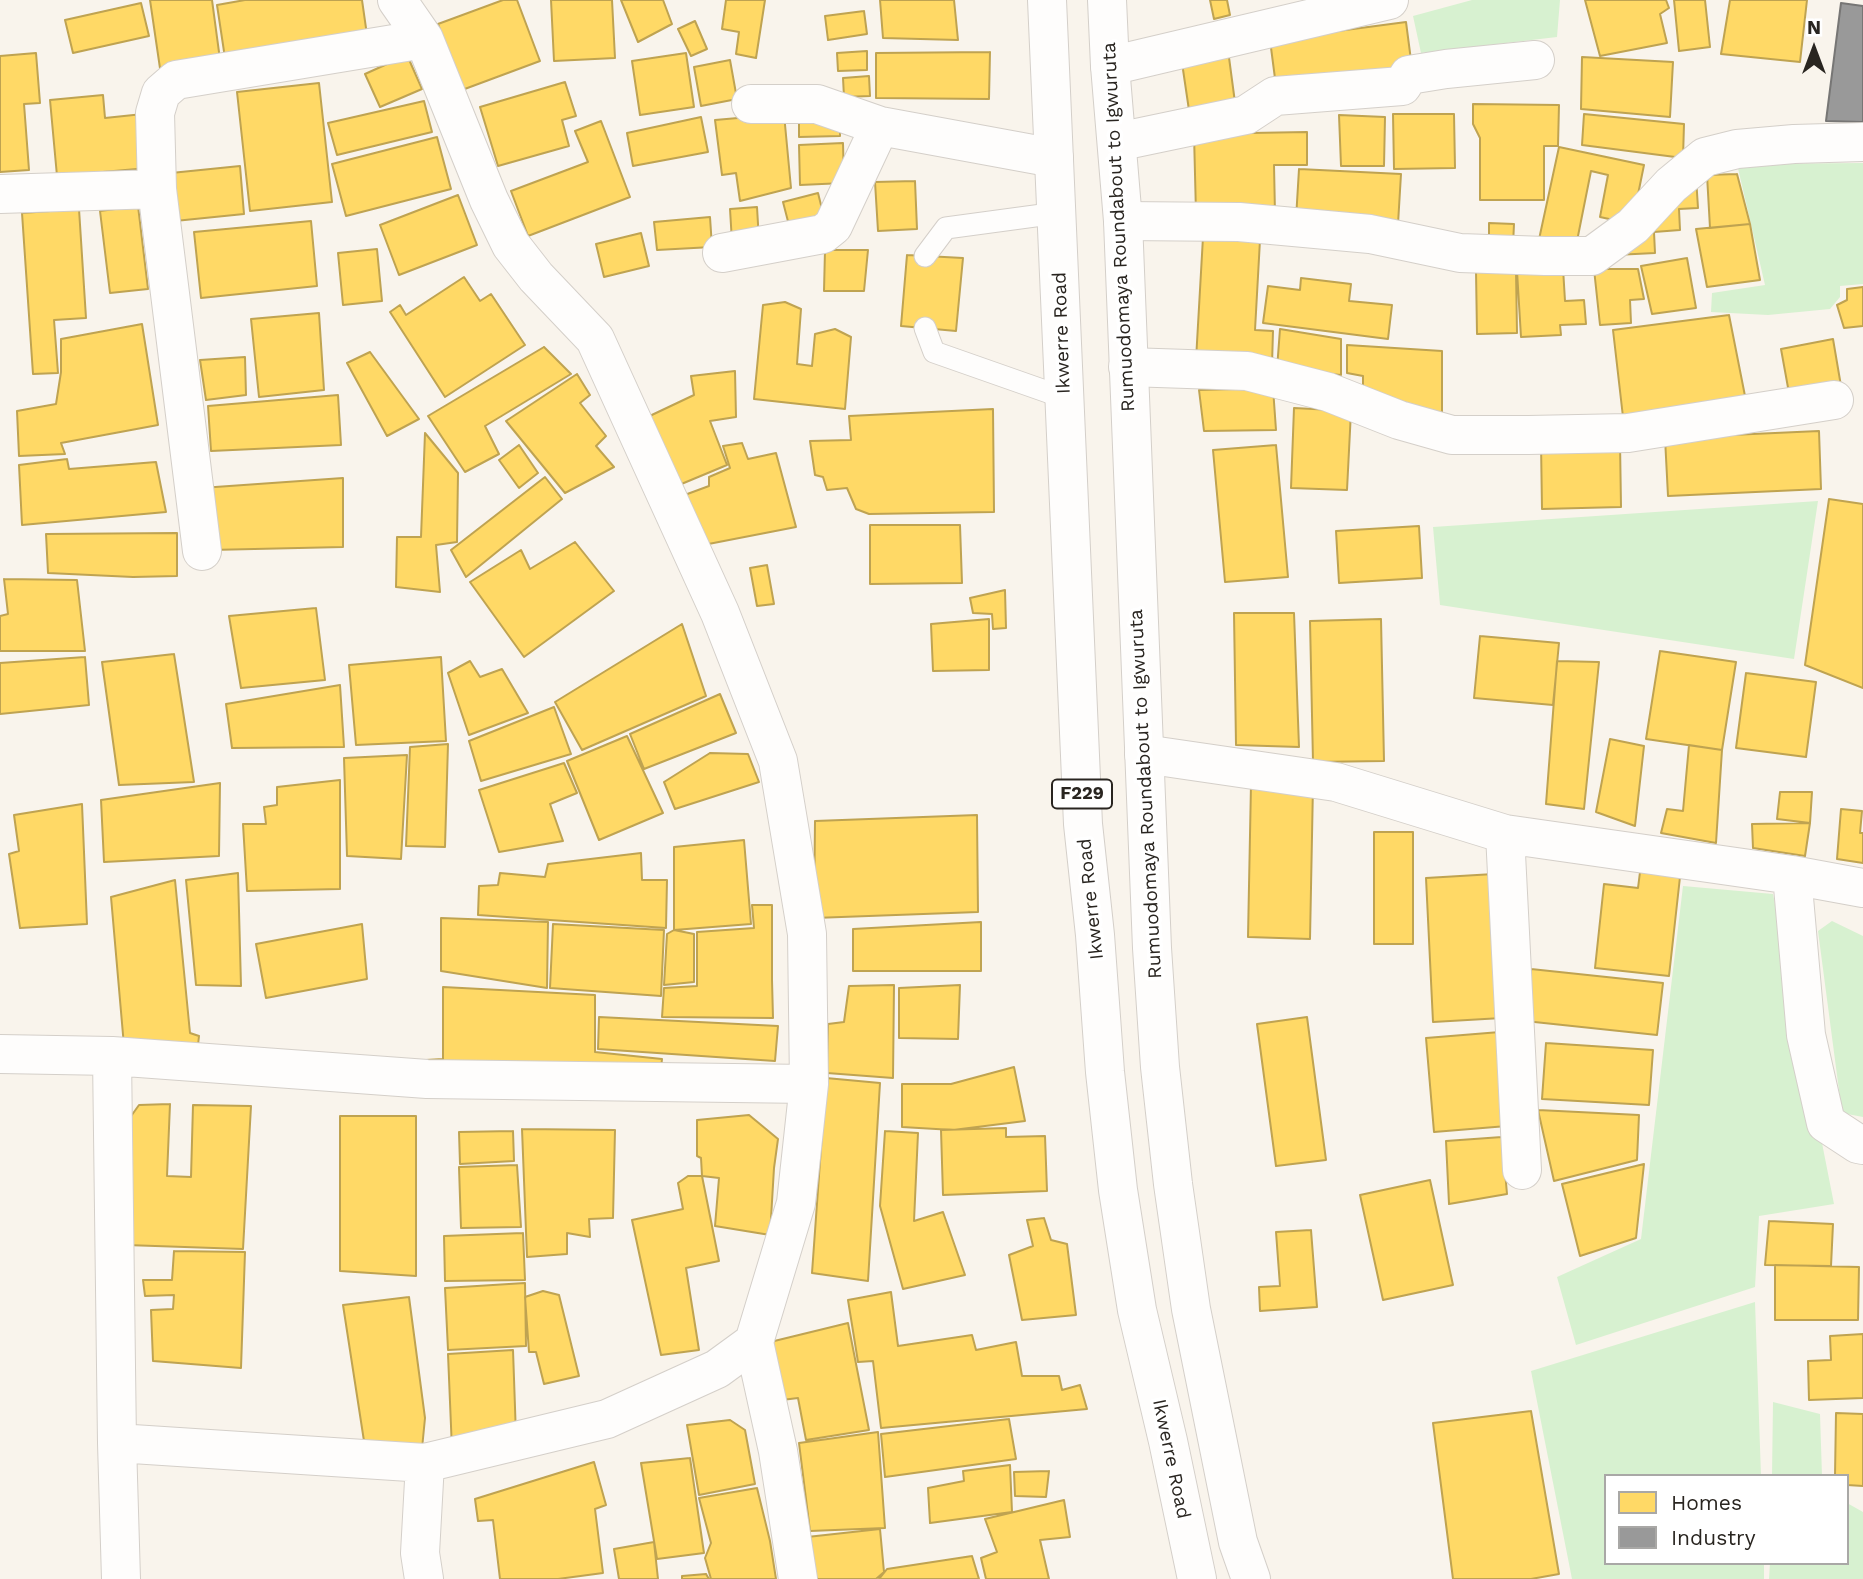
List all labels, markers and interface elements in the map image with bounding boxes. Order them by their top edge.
north arrow [1779,14,1849,84]
text: N [1807,16,1821,39]
street label: Rumuodomaya Roundabout to Igwuruta [1098,42,1140,412]
street label: Ikwerre Road [1048,272,1076,394]
street label: Rumuodomaya Roundabout to Igwuruta [1125,609,1167,979]
road number: F229 [1052,780,1112,808]
street label: Ikwerre Road [1073,837,1109,961]
street label: Ikwerre Road [1147,1397,1195,1521]
legend [1604,1474,1849,1565]
text: Homes [1671,1490,1742,1515]
text: Industry [1671,1525,1756,1550]

